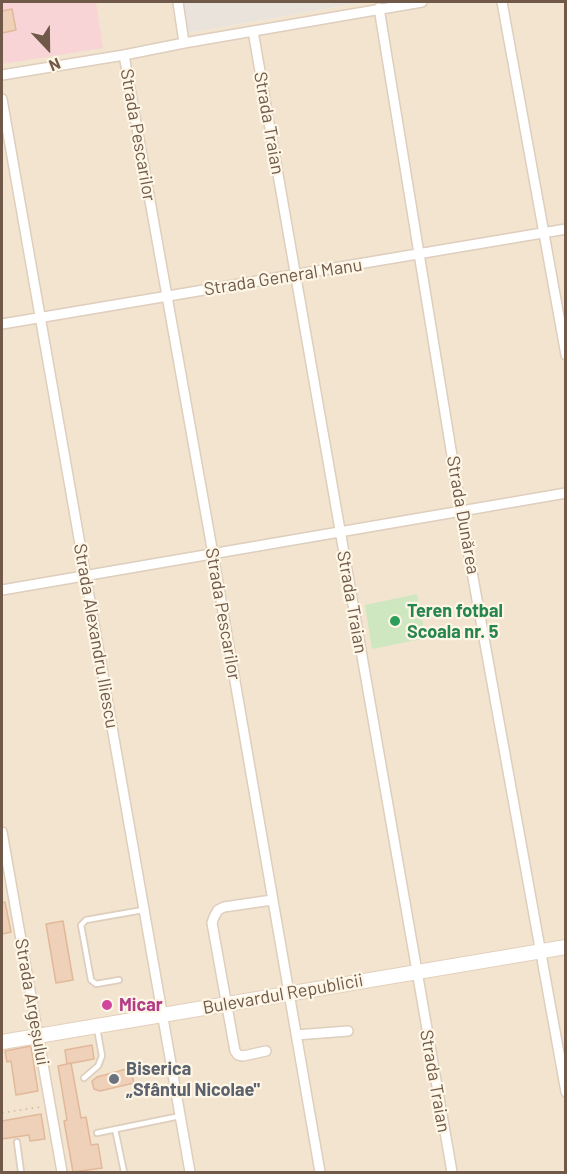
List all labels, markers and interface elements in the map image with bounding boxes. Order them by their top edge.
north arrow [18,18,78,78]
text: N [46,54,63,76]
street label: Strada Pescarilor [116,67,160,203]
street label: Strada Traian [249,70,289,176]
street label: Strada General Manu [202,254,364,300]
street label: Strada Dunărea [442,454,484,576]
street label: Strada Alexandru Iliescu [69,542,123,730]
street label: Strada Pescarilor [201,546,245,682]
street label: Strada Traian [332,549,372,655]
place label: Teren fotbal Scoala nr. 5 [407,600,503,642]
marker: Teren fotbal Scoala nr. 5 [388,614,402,628]
street label: Strada Argeșului [10,937,54,1067]
street label: Bulevardul Republicii [201,969,365,1019]
place label: Micar [119,994,163,1016]
marker: Micar [100,998,114,1012]
street label: Strada Traian [415,1028,455,1134]
place label: Biserica „Sfântul Nicolae" [126,1058,260,1100]
marker: Biserica „Sfântul Nicolae" [107,1072,121,1086]

